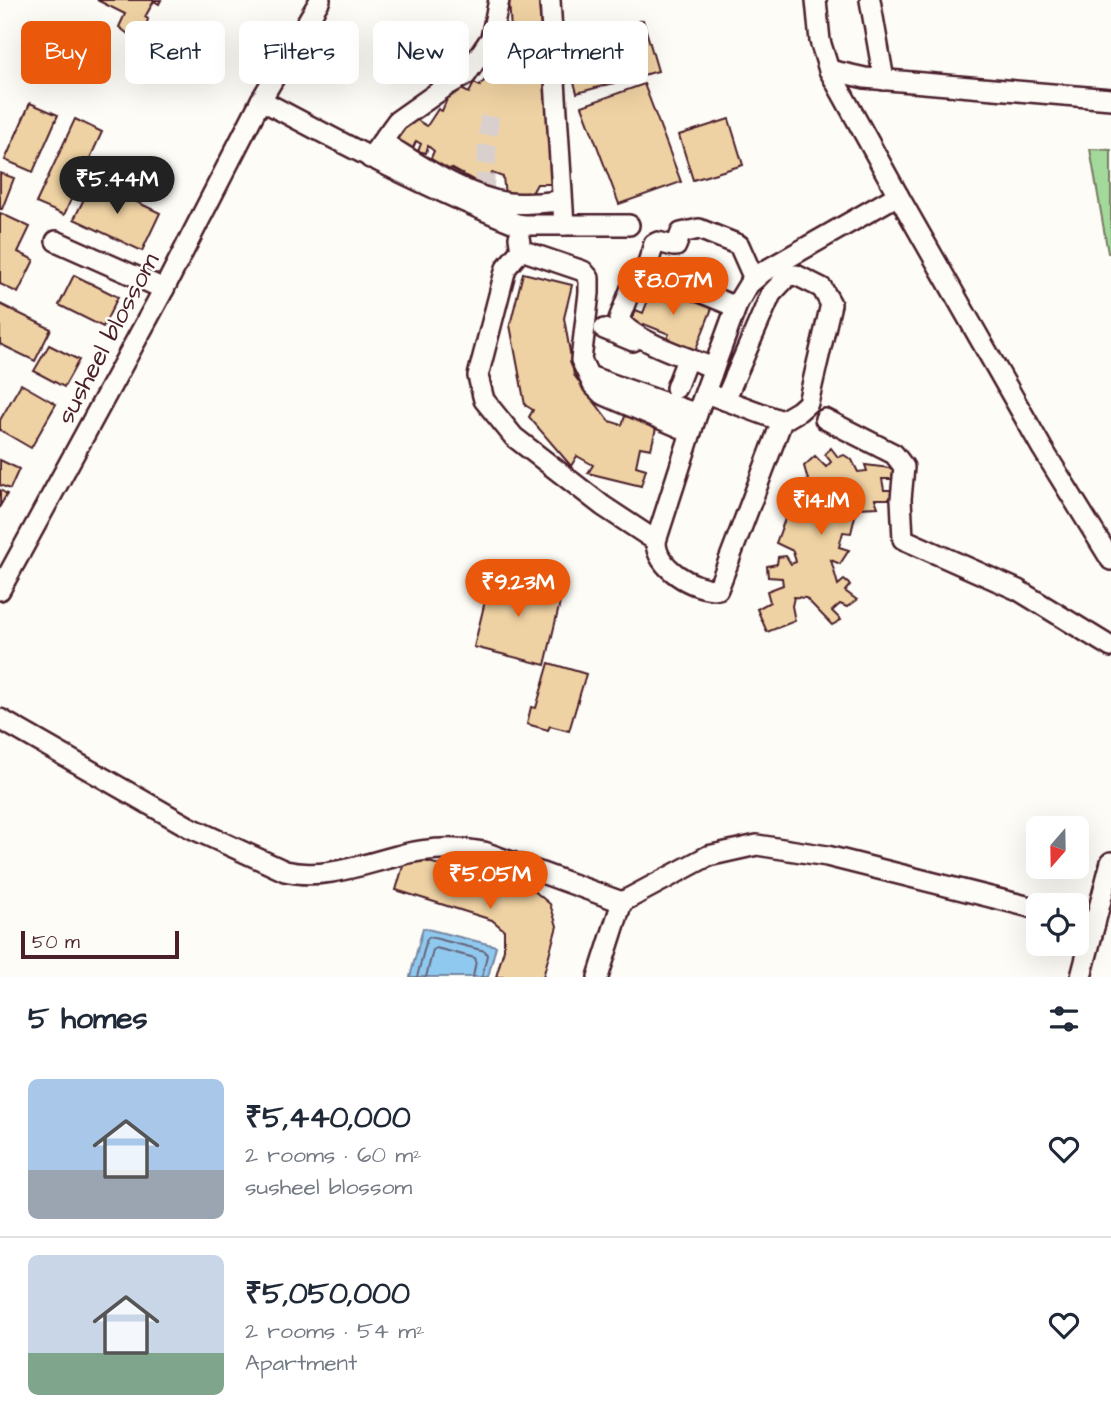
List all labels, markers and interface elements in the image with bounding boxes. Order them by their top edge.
chip: Buy [21,21,111,84]
chip: Rent [125,21,225,84]
chip: Filters [239,21,359,84]
chip: New [373,21,469,84]
chip: Apartment [483,21,648,84]
pin: ₹5.44M [60,156,174,216]
text: ₹5.44M [75,163,159,195]
street label: susheel blossom [48,246,169,430]
pin: ₹8.07M [616,258,730,317]
text: ₹8.07M [634,264,713,296]
pin: ₹14.1M [764,477,878,537]
text: ₹14.1M [793,484,849,516]
pin: ₹9.23M [461,560,575,619]
text: ₹9.23M [481,566,555,598]
north arrow [1026,816,1088,878]
map controls [1026,816,1089,956]
pin: ₹5.05M [433,852,547,911]
text: ₹5.05M [449,858,531,890]
button: locate [1026,893,1089,956]
scale bar [21,928,178,960]
text: 50 m [32,929,80,956]
text: 5 homes [28,998,148,1040]
icon: filters [1045,1000,1083,1038]
text: ₹5,440,000 [245,1097,411,1139]
icon: home [84,1107,168,1191]
icon: heart [1045,1130,1083,1168]
text: 2 rooms · 60 m² [245,1139,422,1171]
text: susheel blossom [245,1171,412,1203]
text: ₹5,050,000 [245,1273,410,1315]
icon: home [84,1283,168,1367]
icon: heart [1045,1306,1083,1344]
text: 2 rooms · 54 m² [245,1315,425,1347]
text: Apartment [245,1347,357,1379]

